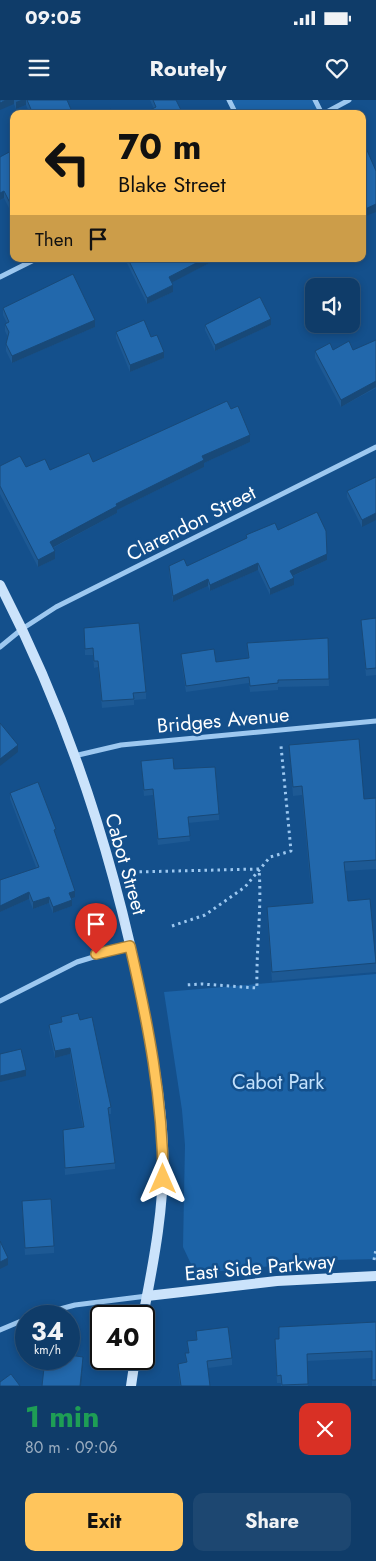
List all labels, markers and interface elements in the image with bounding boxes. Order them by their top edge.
text: 09:05 [25,4,81,31]
text: Routely [150,52,226,84]
icon: menu [25,54,53,82]
icon: heart [323,54,351,82]
text: 70 m [118,122,201,172]
icon: left [35,130,100,195]
text: Blake Street [118,168,226,200]
icon: arrive [84,225,112,253]
text: Then [35,226,74,253]
map controls [305,278,360,333]
button: sound [305,278,360,333]
street label: Clarendon Street [121,478,261,569]
street label: Bridges Avenue [156,700,290,741]
street label: Cabot Street [97,810,154,918]
pin [75,903,117,954]
icon: arrive [82,910,110,938]
park label: Cabot Park [232,1068,324,1097]
position arrow [136,1152,188,1204]
street label: East Side Parkway [183,1246,337,1289]
speed limit sign: 40 [90,1305,155,1370]
text: 34 [31,1313,64,1349]
text: km/h [34,1341,61,1359]
text: 1 min [25,1395,99,1438]
button: close [299,1403,351,1455]
text: 80 m · 09:06 [25,1436,117,1459]
button: Exit [25,1493,183,1551]
button: Share [193,1493,351,1551]

